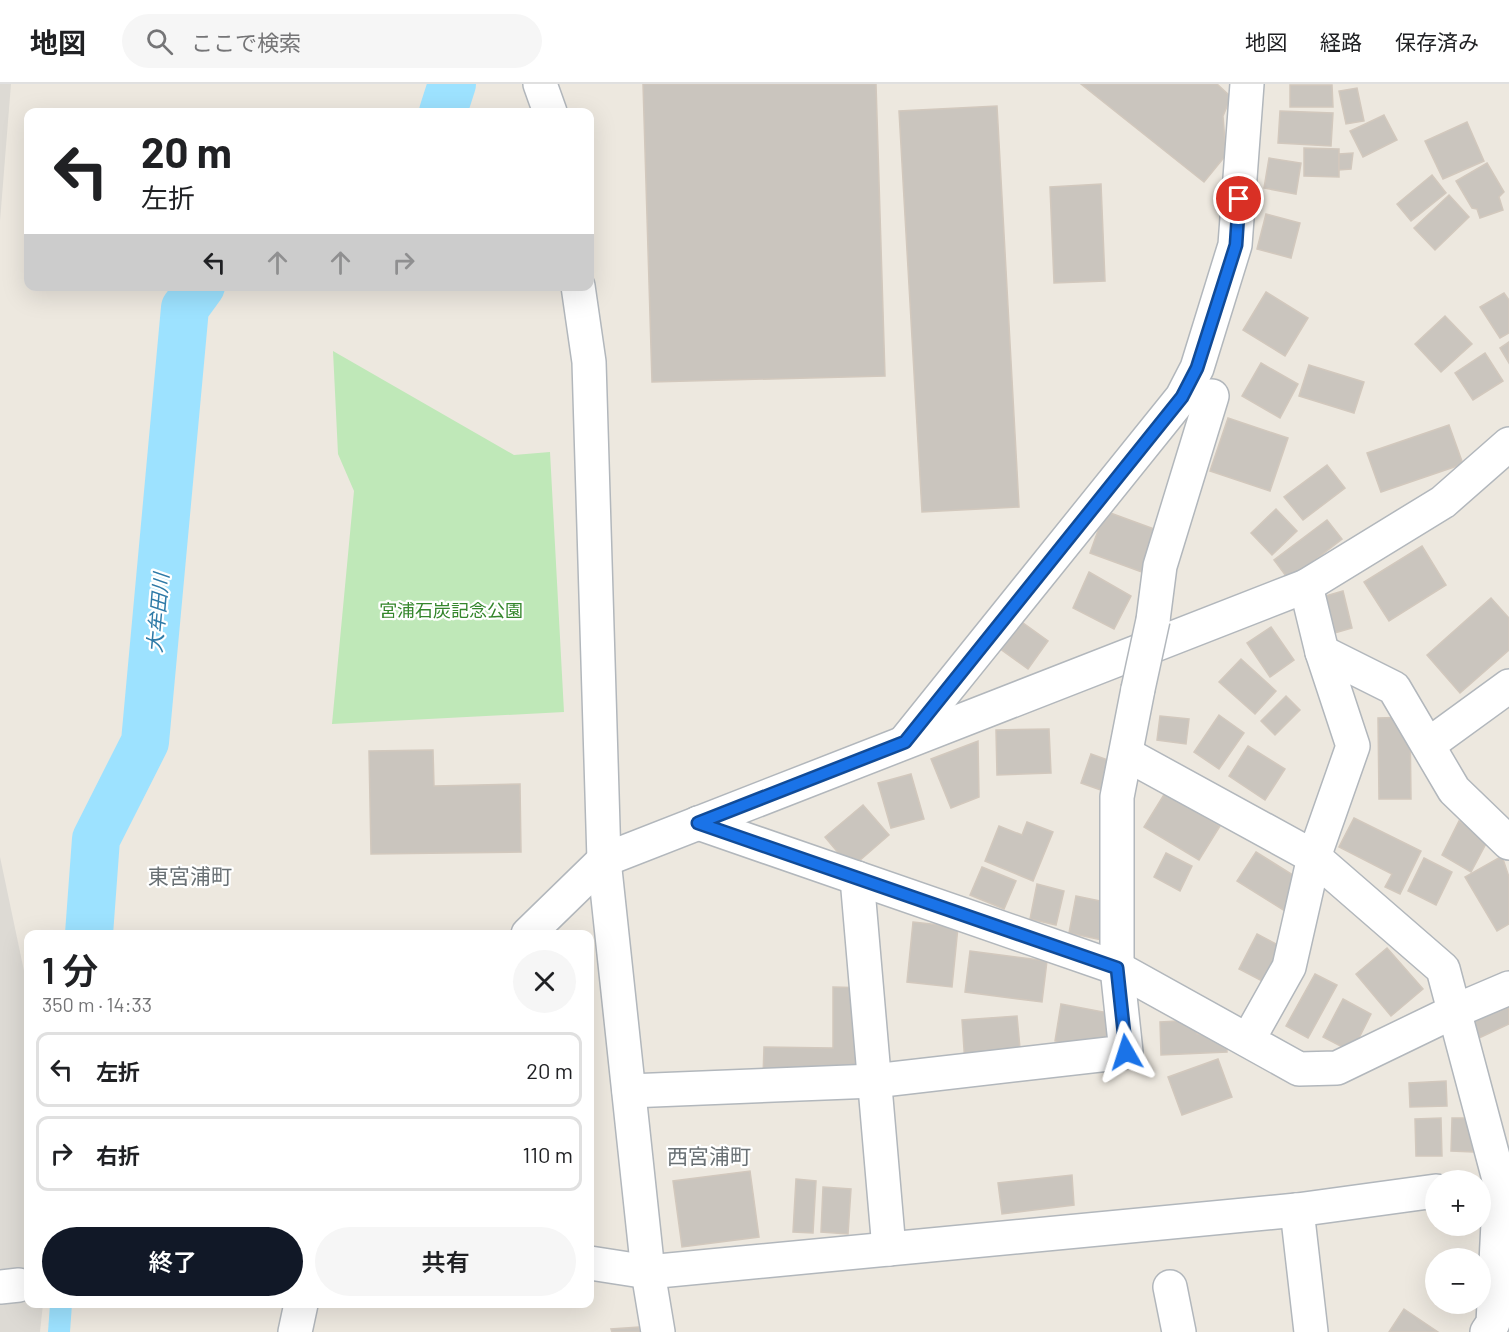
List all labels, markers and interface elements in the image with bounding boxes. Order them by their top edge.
search box [122,14,542,68]
text: 地図 [30,25,86,59]
icon: search [143,25,176,58]
text: ここで検索 [191,29,301,55]
text: 地図 [1245,29,1287,54]
text: 経路 [1320,29,1362,54]
text: 保存済み [1395,29,1479,54]
text: 20 m [141,126,232,176]
icon: left [42,132,120,210]
pin [1213,173,1264,224]
text: 左折 [141,181,195,213]
icon: arrive [1222,182,1255,215]
icon: left [198,246,231,279]
icon: ahead [261,246,294,279]
icon: ahead [324,246,357,279]
icon: right [387,246,420,279]
water label: 大牟田川 [142,570,173,654]
park label: 宮浦石炭記念公園 [379,599,523,621]
district label: 東宮浦町 [148,863,232,888]
text: 1 分 [42,948,98,991]
button: close [513,950,576,1013]
text: 350 m · 14:33 [42,992,152,1016]
position arrow [1094,1020,1158,1084]
icon: left [45,1053,78,1086]
text: 20 m [526,1057,573,1083]
text: 左折 [96,1058,140,1084]
icon: right [45,1137,78,1170]
text: 110 m [523,1141,573,1167]
text: 右折 [96,1142,140,1168]
district label: 西宮浦町 [667,1143,751,1168]
map controls [1425,1170,1491,1314]
button: + [1425,1170,1491,1236]
button: 終了 [42,1227,303,1296]
button: 共有 [315,1227,576,1296]
button: − [1425,1248,1491,1314]

